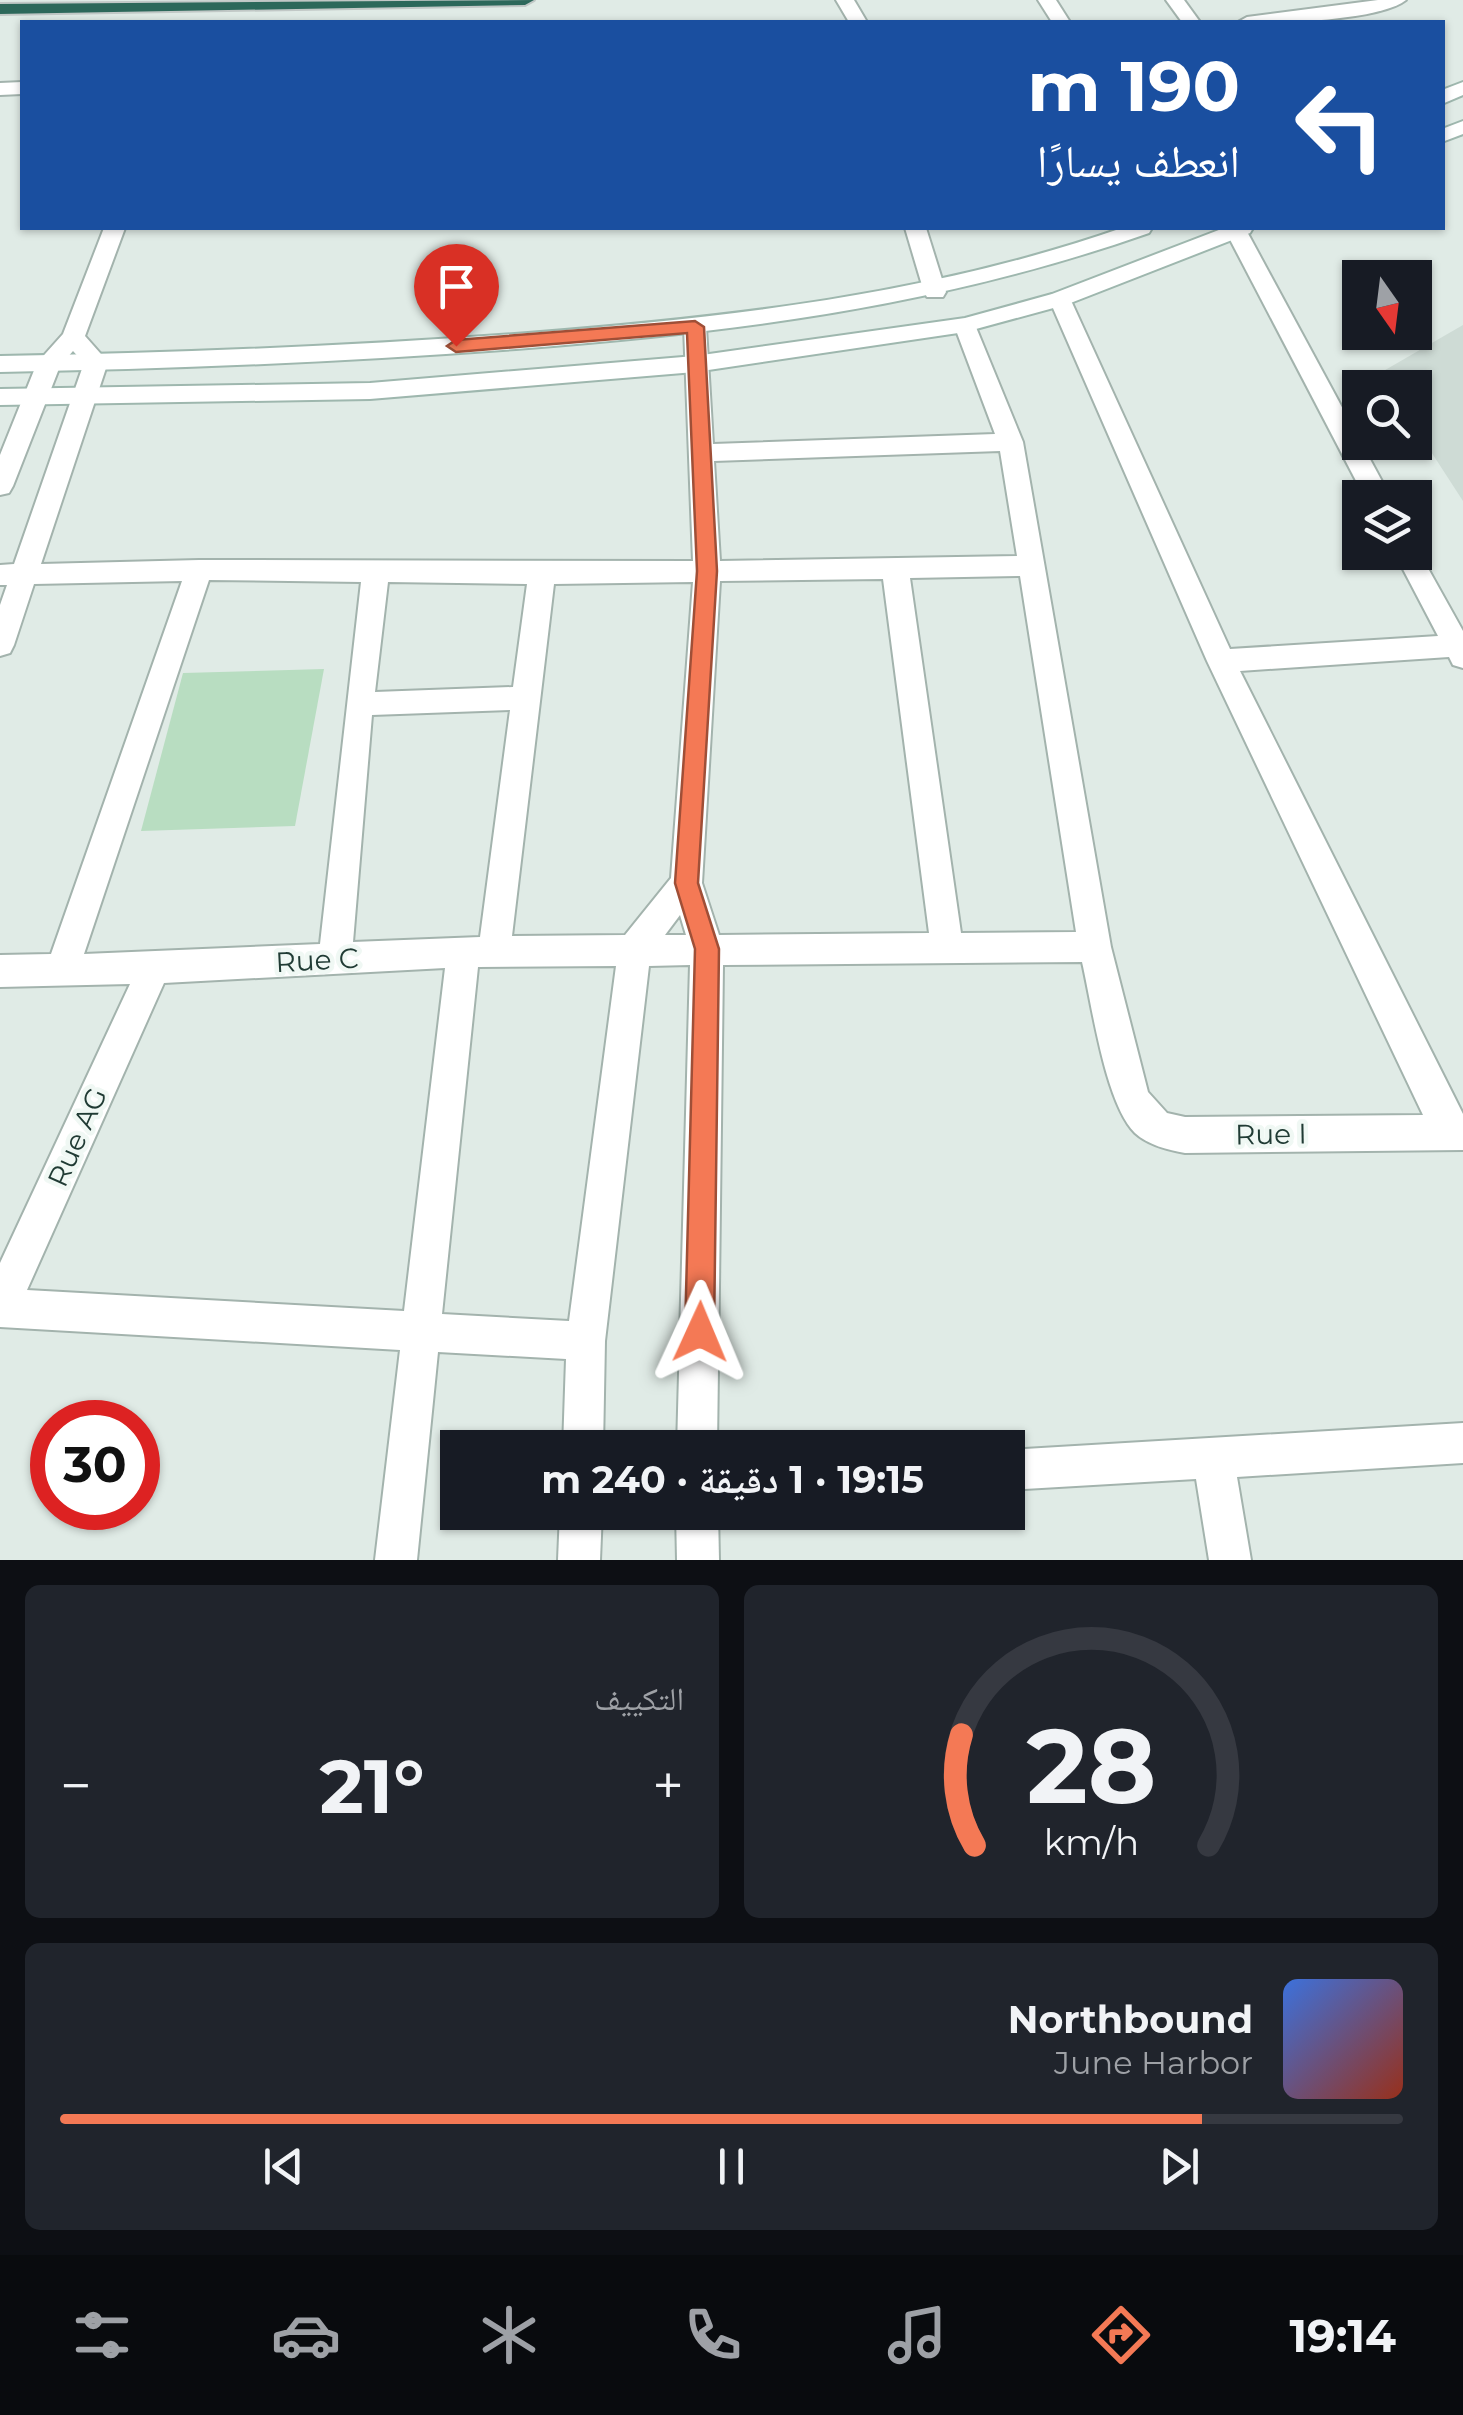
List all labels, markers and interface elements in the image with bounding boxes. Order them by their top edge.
text: 190 m [1027,43,1240,129]
icon: left [1275,60,1405,190]
text: انعطف يسارًا [1037,133,1240,188]
pin [414,244,499,347]
icon: arrive [429,259,484,314]
north arrow [1342,260,1432,350]
map controls [1342,260,1432,570]
button: search [1342,370,1432,460]
button: layers [1342,480,1432,570]
street label: Rue C [275,941,359,979]
street label: Rue AG [40,1082,114,1192]
street label: Rue I [1235,1116,1307,1152]
position arrow [648,1280,752,1384]
speed limit sign: 30 [30,1400,160,1530]
text: 19:15 · 1 دقيقة · 240 m [541,1456,924,1503]
text: التكييف [594,1679,684,1718]
text: 28 [1026,1702,1156,1829]
text: 21° [319,1740,425,1832]
text: − [60,1752,92,1819]
text: + [652,1752,684,1819]
text: km/h [1043,1820,1139,1864]
text: Northbound [1008,1996,1253,2043]
text: June Harbor [1054,2043,1253,2082]
icon: previous [256,2139,311,2194]
icon: pause [704,2139,759,2194]
icon: next [1152,2139,1207,2194]
icon: filters [67,2300,137,2370]
icon: car [271,2300,341,2370]
icon: climate [474,2300,544,2370]
icon: phone [678,2300,748,2370]
icon: music [882,2300,952,2370]
icon: directions [1086,2300,1156,2370]
text: 19:14 [1289,2308,1396,2363]

